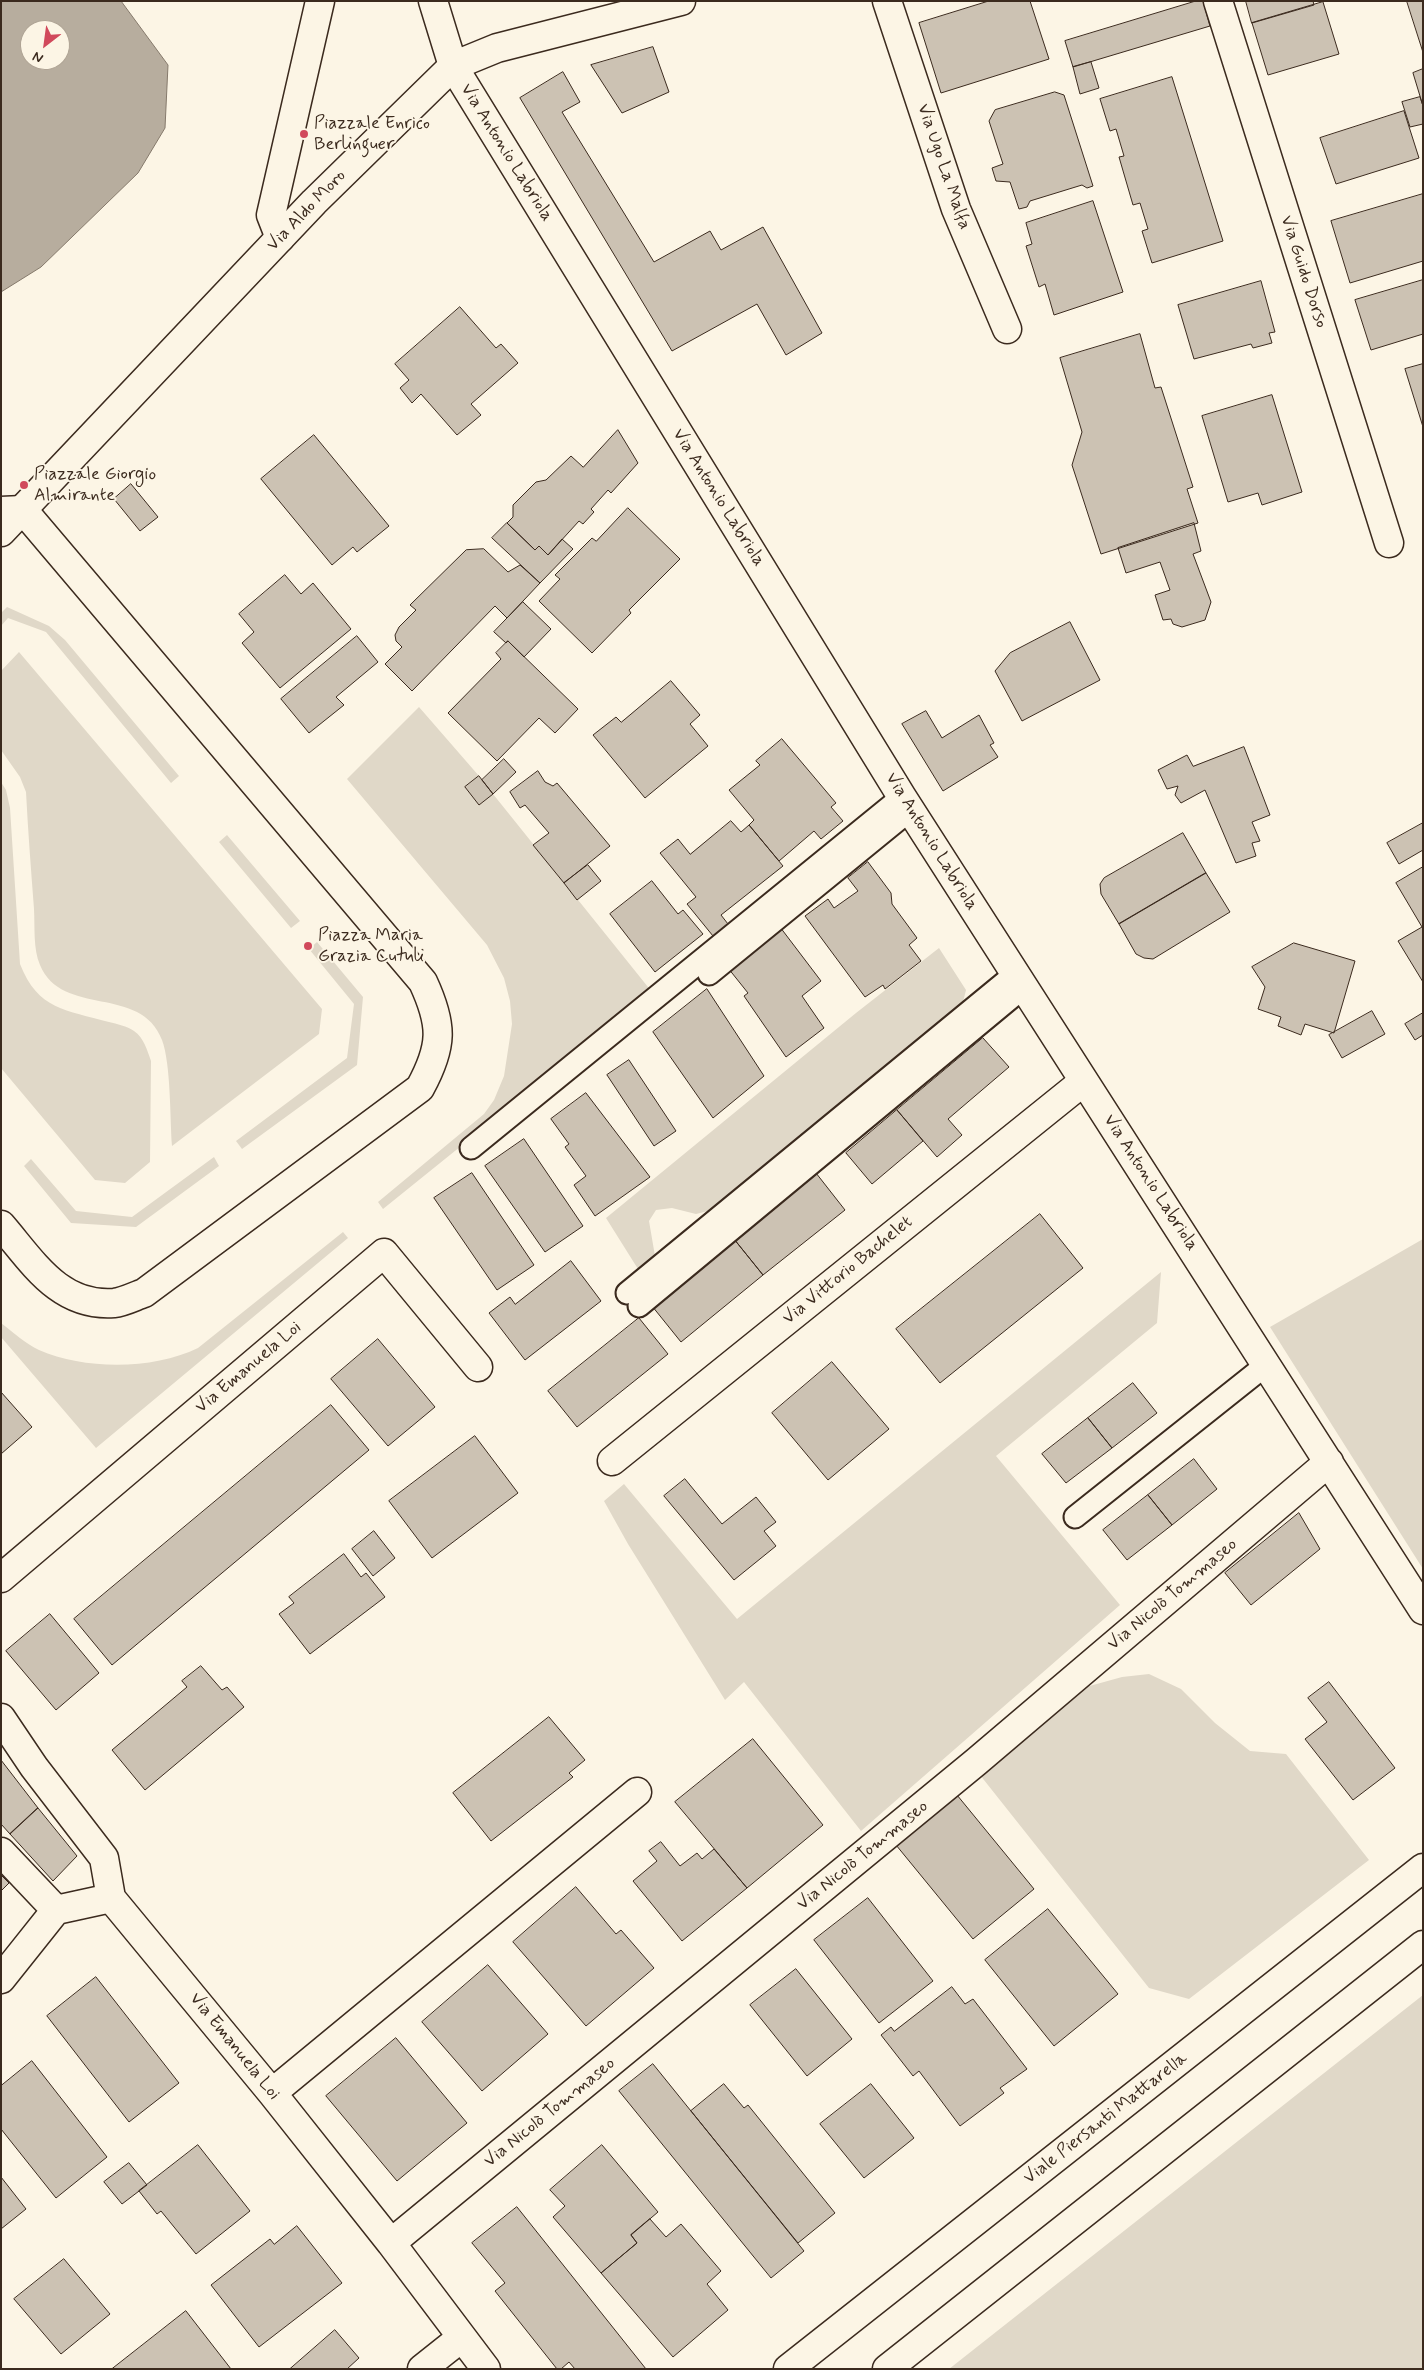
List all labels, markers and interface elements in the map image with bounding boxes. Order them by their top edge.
north arrow [20,20,70,70]
text: N [29,47,47,67]
street label: Via Antonio Labriola [455,80,557,226]
street label: Via Ugo La Malfa [911,101,975,233]
place label: Piazzale Enrico Berlinguer [314,113,430,156]
marker: Piazzale Enrico Berlinguer [298,128,310,140]
street label: Via Aldo Moro [263,166,351,256]
street label: Via Guido Dorso [1275,213,1331,331]
street label: Via Antonio Labriola [667,425,769,571]
place label: Piazzale Giorgio Almirante [34,464,156,506]
marker: Piazzale Giorgio Almirante [18,479,30,491]
street label: Via Antonio Labriola [880,769,982,915]
place label: Piazza Maria Grazia Cutuli [318,925,424,968]
marker: Piazza Maria Grazia Cutuli [302,940,314,952]
street label: Via Antonio Labriola [1098,1111,1202,1255]
street label: Via Vittorio Bachelet [779,1212,917,1330]
street label: Via Emanuela Loi [191,1317,307,1419]
street label: Via Nicolò Tommaseo [1104,1534,1242,1656]
street label: Via Nicolò Tommaseo [793,1796,933,1916]
street label: Via Emanuela Loi [184,1989,284,2105]
street label: Viale Piersanti Mattarella [1020,2048,1192,2190]
street label: Via Nicolò Tommaseo [480,2053,620,2173]

